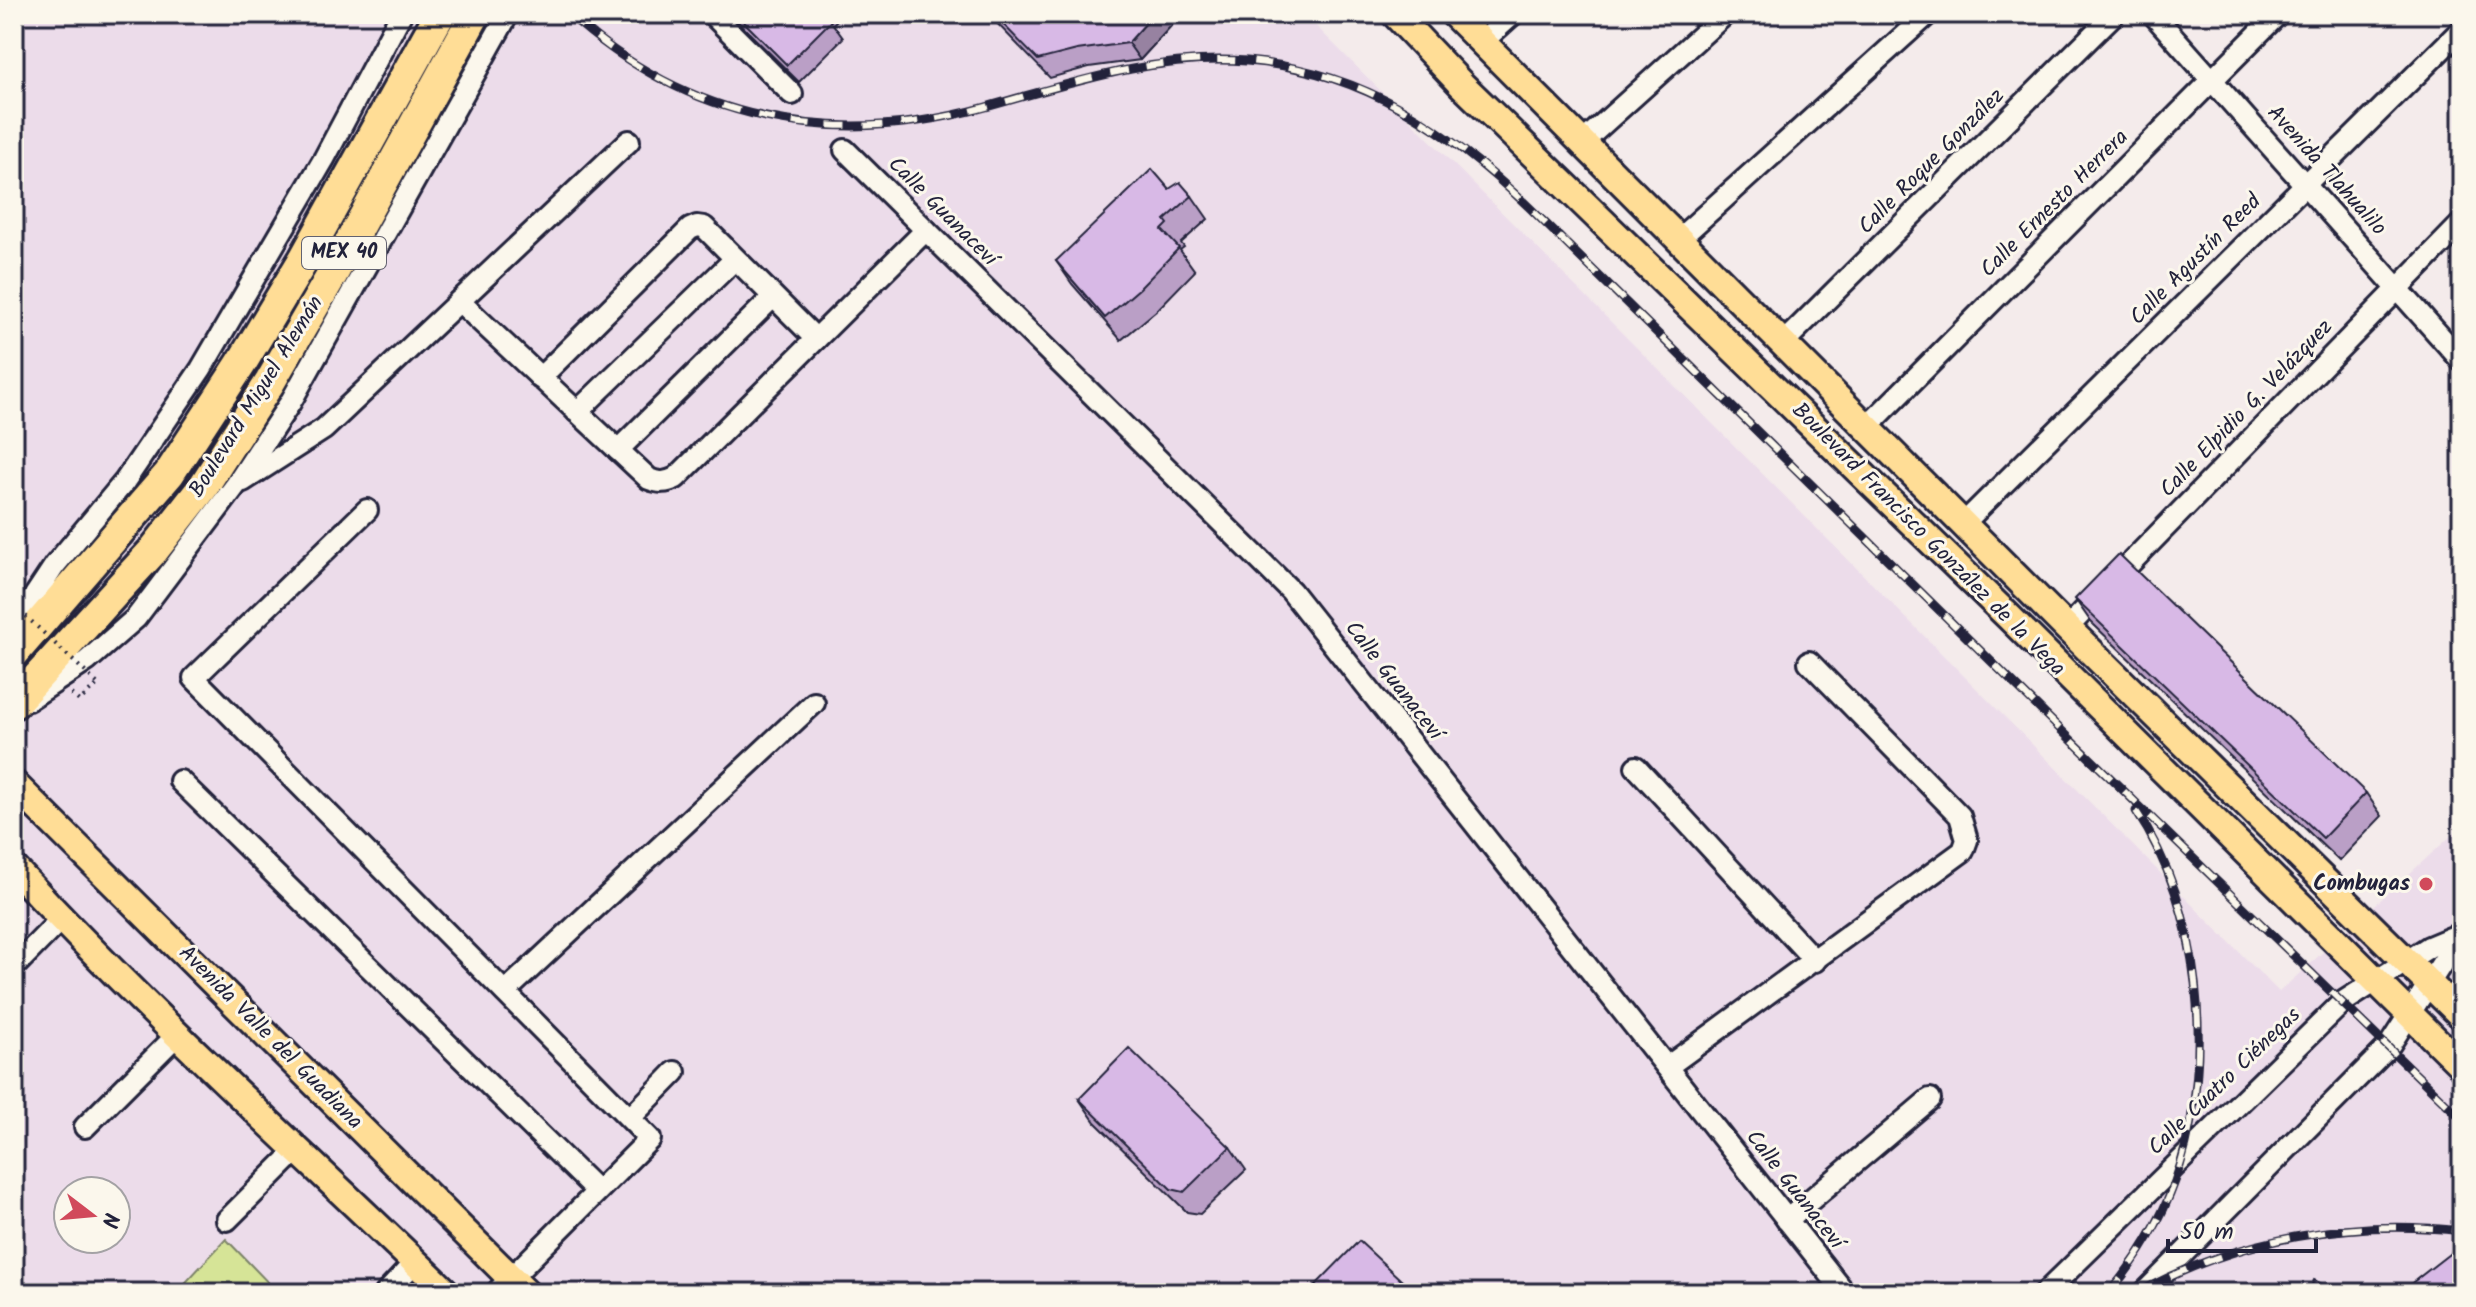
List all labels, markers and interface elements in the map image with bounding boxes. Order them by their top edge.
street label: Calle Roque González [1850,80,2014,244]
street label: Avenida Tlahualilo [2258,98,2394,244]
street label: Calle Ernesto Herrera [1973,122,2137,286]
street label: Calle Guanaceví [879,149,1008,278]
street label: Calle Agustín Reed [2122,185,2271,334]
road number: MEX 40 [302,237,386,269]
street label: Boulevard Miguel Alemán [181,289,333,505]
street label: Calle Elpidio G. Velázquez [2152,311,2342,506]
street label: Boulevard Francisco González de la Vega [1783,395,2073,685]
street label: Calle Guanaceví [1335,614,1453,751]
place label: Combugas [2313,867,2411,902]
marker: Combugas [2417,875,2435,893]
street label: Avenida Valle del Guadiana [170,938,370,1138]
street label: Calle Cuatro Ciénegas [2140,999,2310,1165]
street label: Calle Guanaceví [1736,1123,1854,1260]
north arrow [52,1175,132,1255]
scale bar [2168,1203,2316,1253]
text: N [90,1208,128,1231]
text: 50 m [2180,1213,2234,1252]

